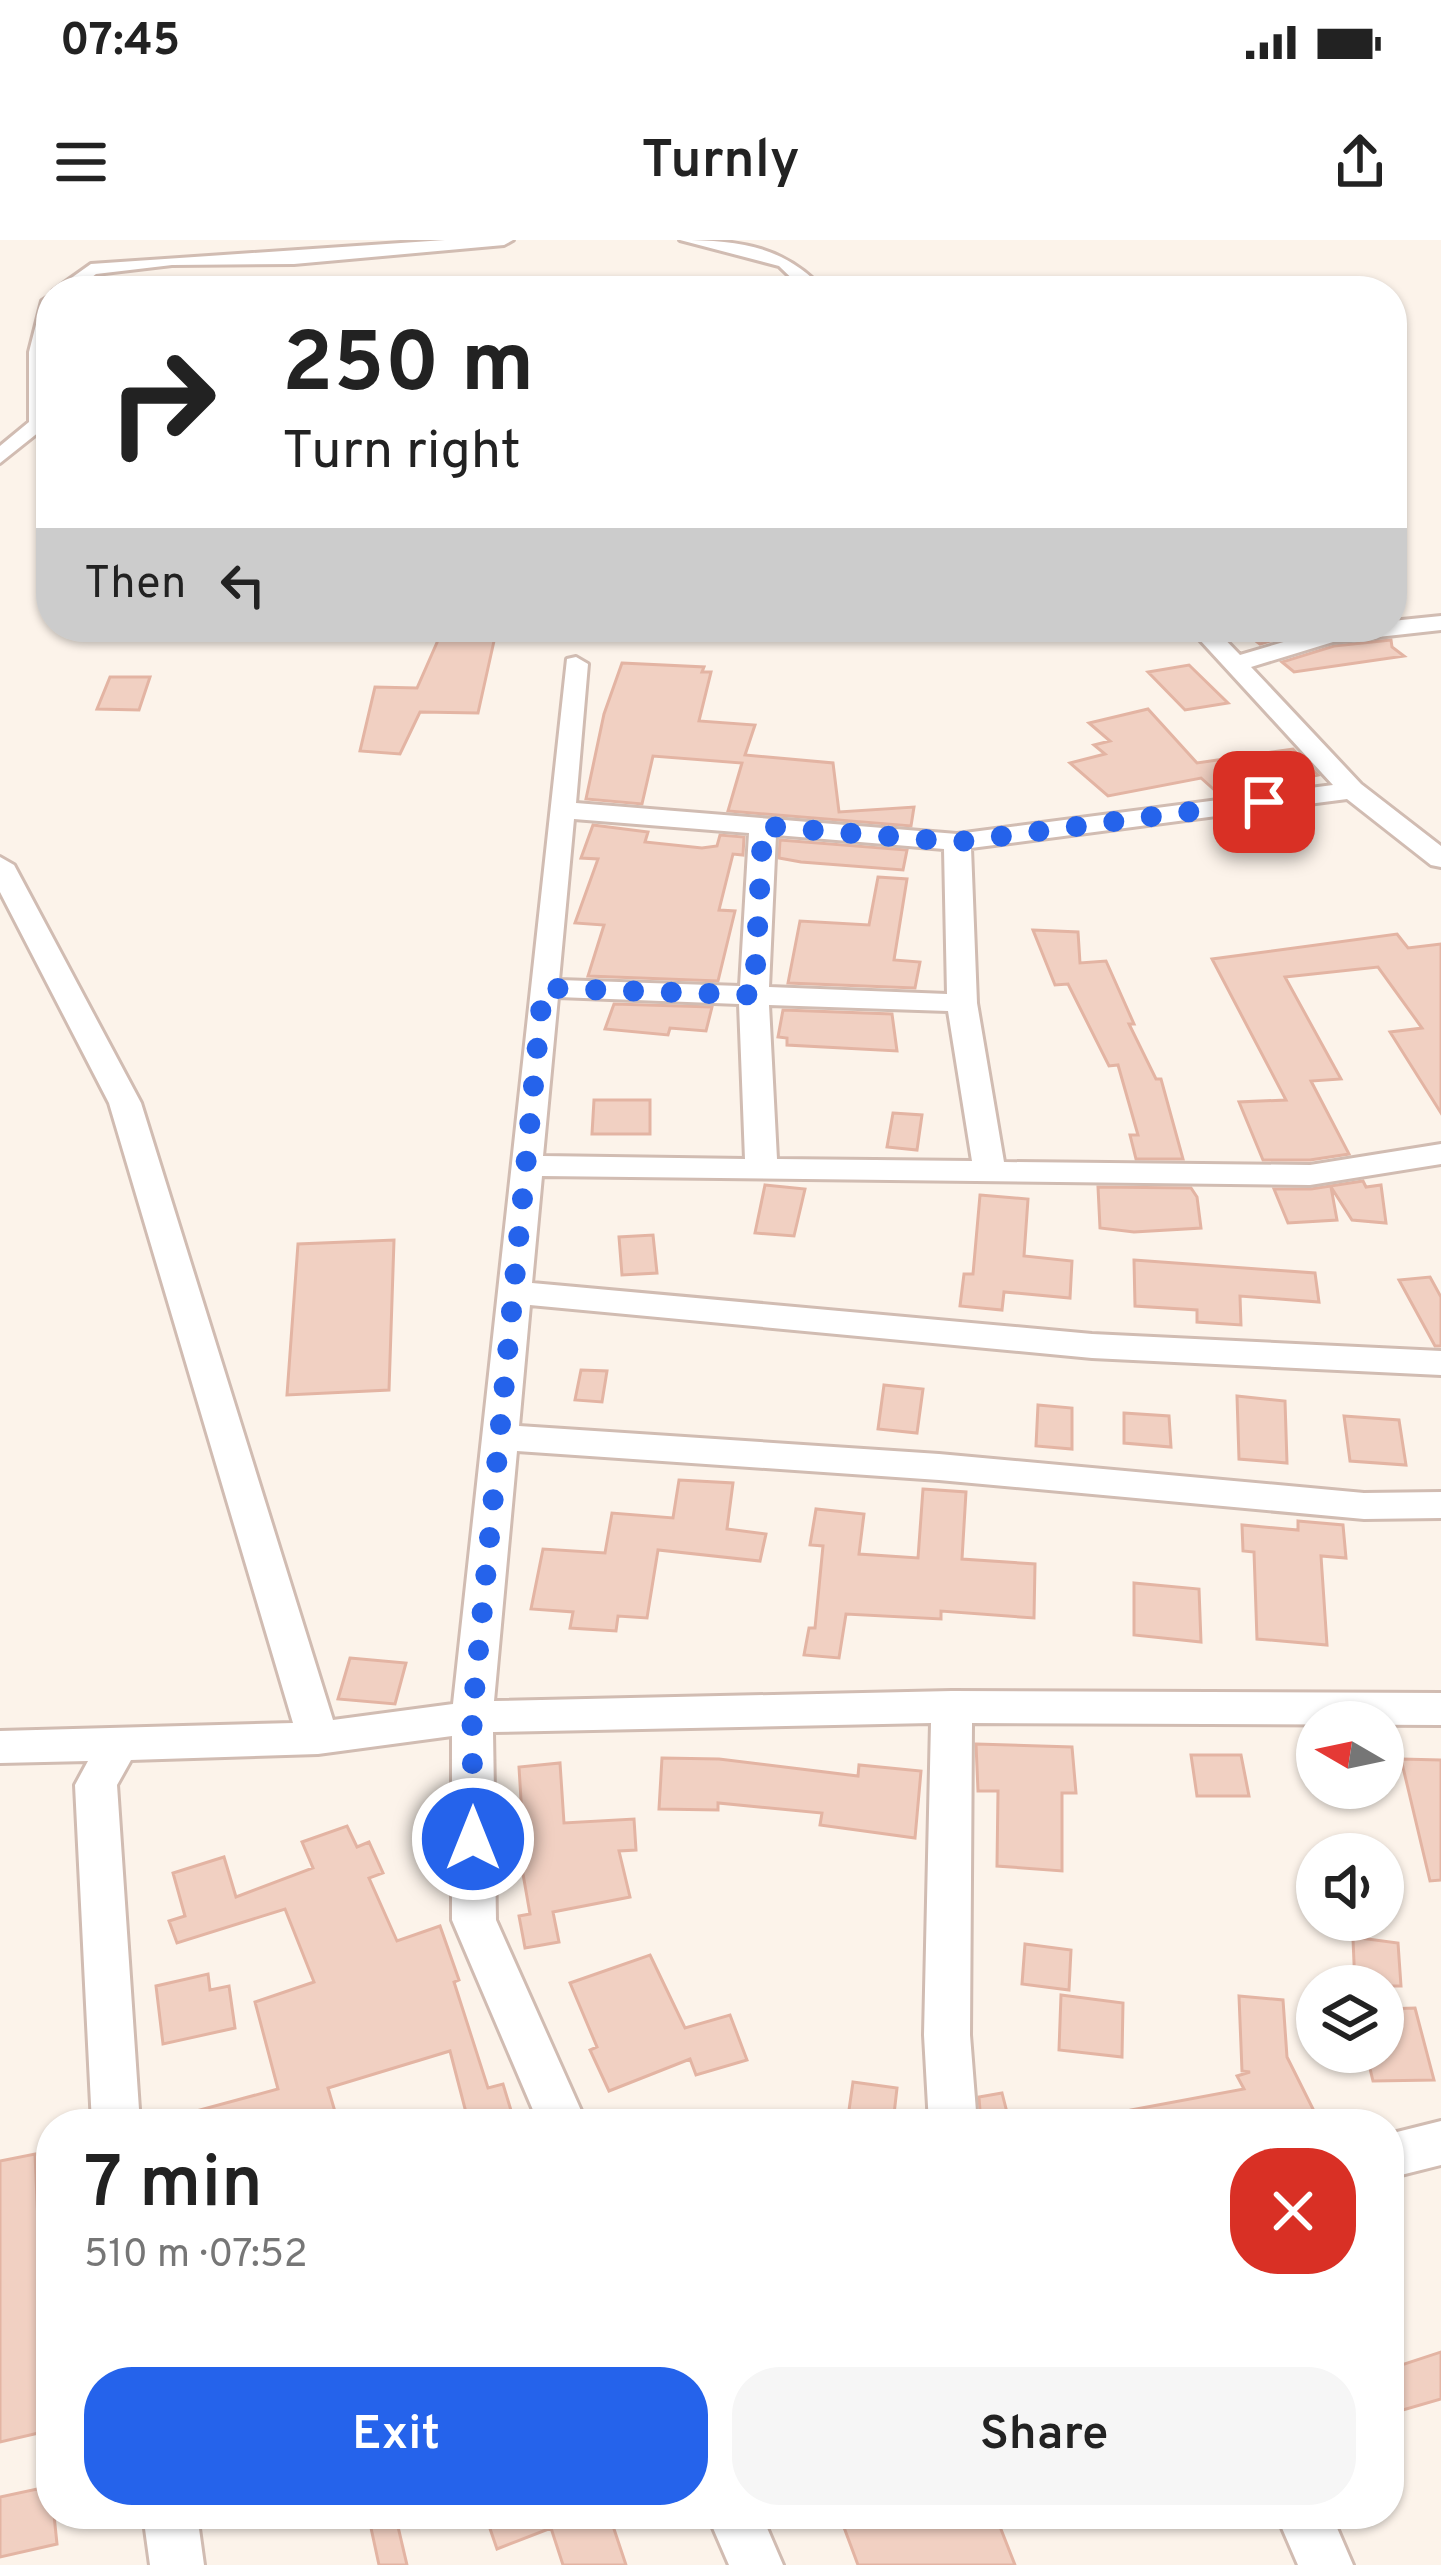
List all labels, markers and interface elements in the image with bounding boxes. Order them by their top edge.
text: 07:45 [60,14,180,71]
text: Turnly [641,128,800,197]
icon: menu [48,129,114,195]
icon: share [1327,129,1393,195]
text: 250 m [282,315,534,421]
icon: right [84,324,240,480]
text: Turn right [282,419,521,488]
icon: left [210,552,276,618]
text: Then [84,557,186,614]
pin [1213,751,1315,853]
icon: arrive [1231,769,1297,835]
north arrow [1296,1701,1404,1809]
map controls [1296,1701,1404,2073]
position arrow [410,1776,536,1902]
button: sound [1296,1833,1404,1941]
button: layers [1296,1965,1404,2073]
text: 7 min [84,2141,263,2233]
button: close [1230,2148,1356,2274]
text: 510 m · 07:52 [84,2232,308,2281]
button: Exit [84,2367,708,2505]
button: Share [732,2367,1356,2505]

